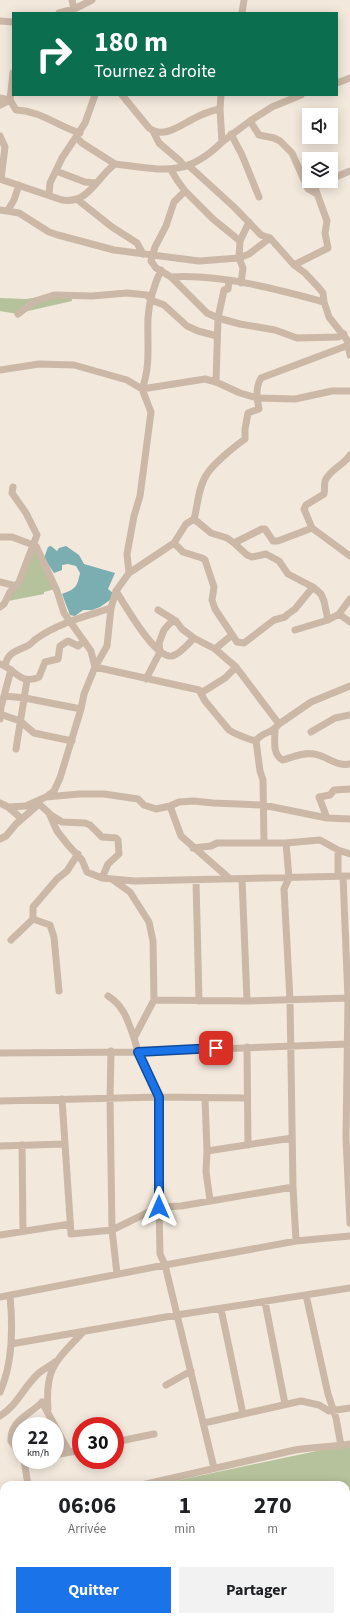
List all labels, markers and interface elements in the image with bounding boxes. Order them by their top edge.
text: 180 m [94,22,168,62]
icon: right [28,28,80,80]
text: Tournez à droite [94,59,216,84]
map controls [302,108,338,188]
button: sound [302,108,338,144]
button: layers [302,152,338,188]
pin [199,1031,233,1065]
icon: arrive [205,1037,227,1059]
position arrow [138,1186,180,1228]
speed limit sign: 30 [72,1417,124,1469]
text: 22 [27,1424,49,1452]
text: km/h [27,1446,49,1460]
text: 06:06 [58,1488,116,1523]
text: 1 [179,1488,191,1523]
text: 270 [254,1488,292,1523]
text: Arrivée [68,1520,106,1538]
text: min [174,1520,195,1538]
text: m [267,1520,278,1538]
button: Quitter [16,1567,171,1613]
button: Partager [179,1567,334,1613]

